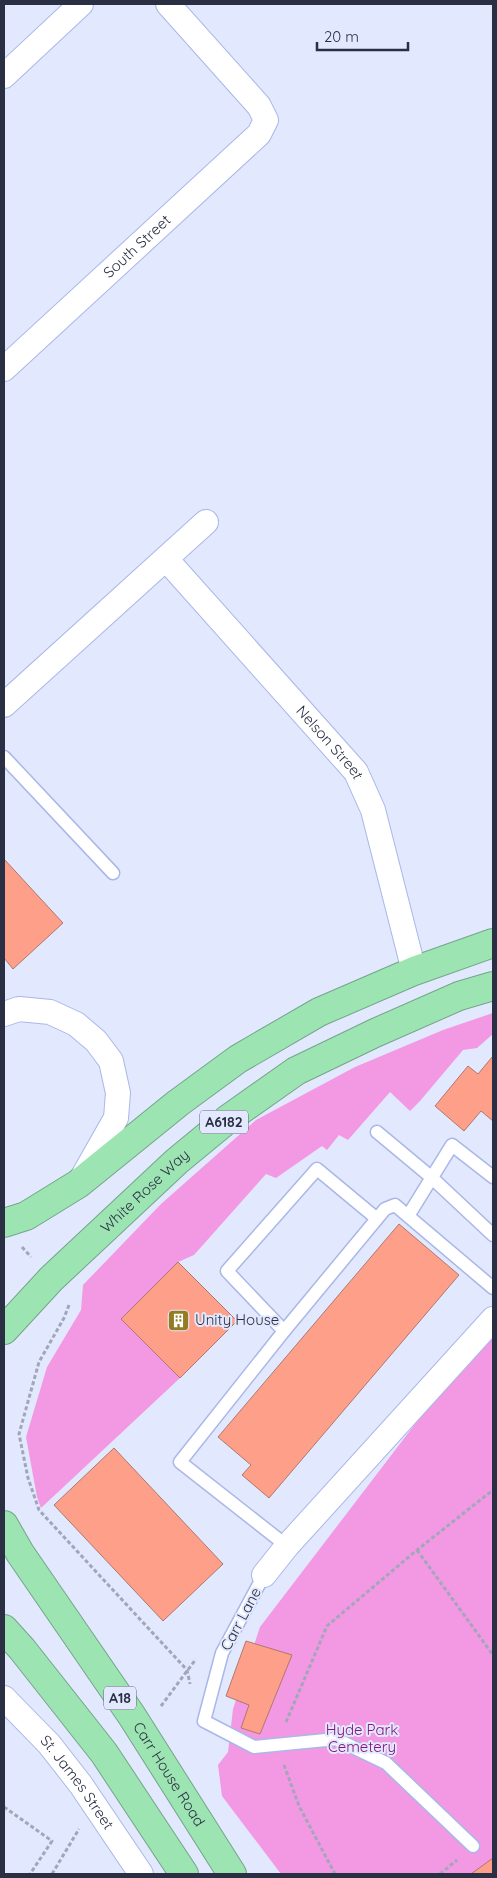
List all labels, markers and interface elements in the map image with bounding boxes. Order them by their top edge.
scale bar [317,20,408,52]
text: 20 m [324,27,359,46]
street label: South Street [99,210,174,282]
street label: Nelson Street [292,701,368,782]
road number: A6182 [200,1110,248,1134]
street label: White Rose Way [96,1145,193,1237]
building icon: Unity House [167,1308,191,1332]
place label: Unity House [195,1310,279,1329]
street label: Carr Lane [216,1584,265,1654]
road number: A18 [104,1686,136,1710]
street label: Carr House Road [129,1718,209,1830]
park label: Hyde Park Cemetery [326,1720,398,1756]
street label: St. James Street [37,1731,118,1833]

